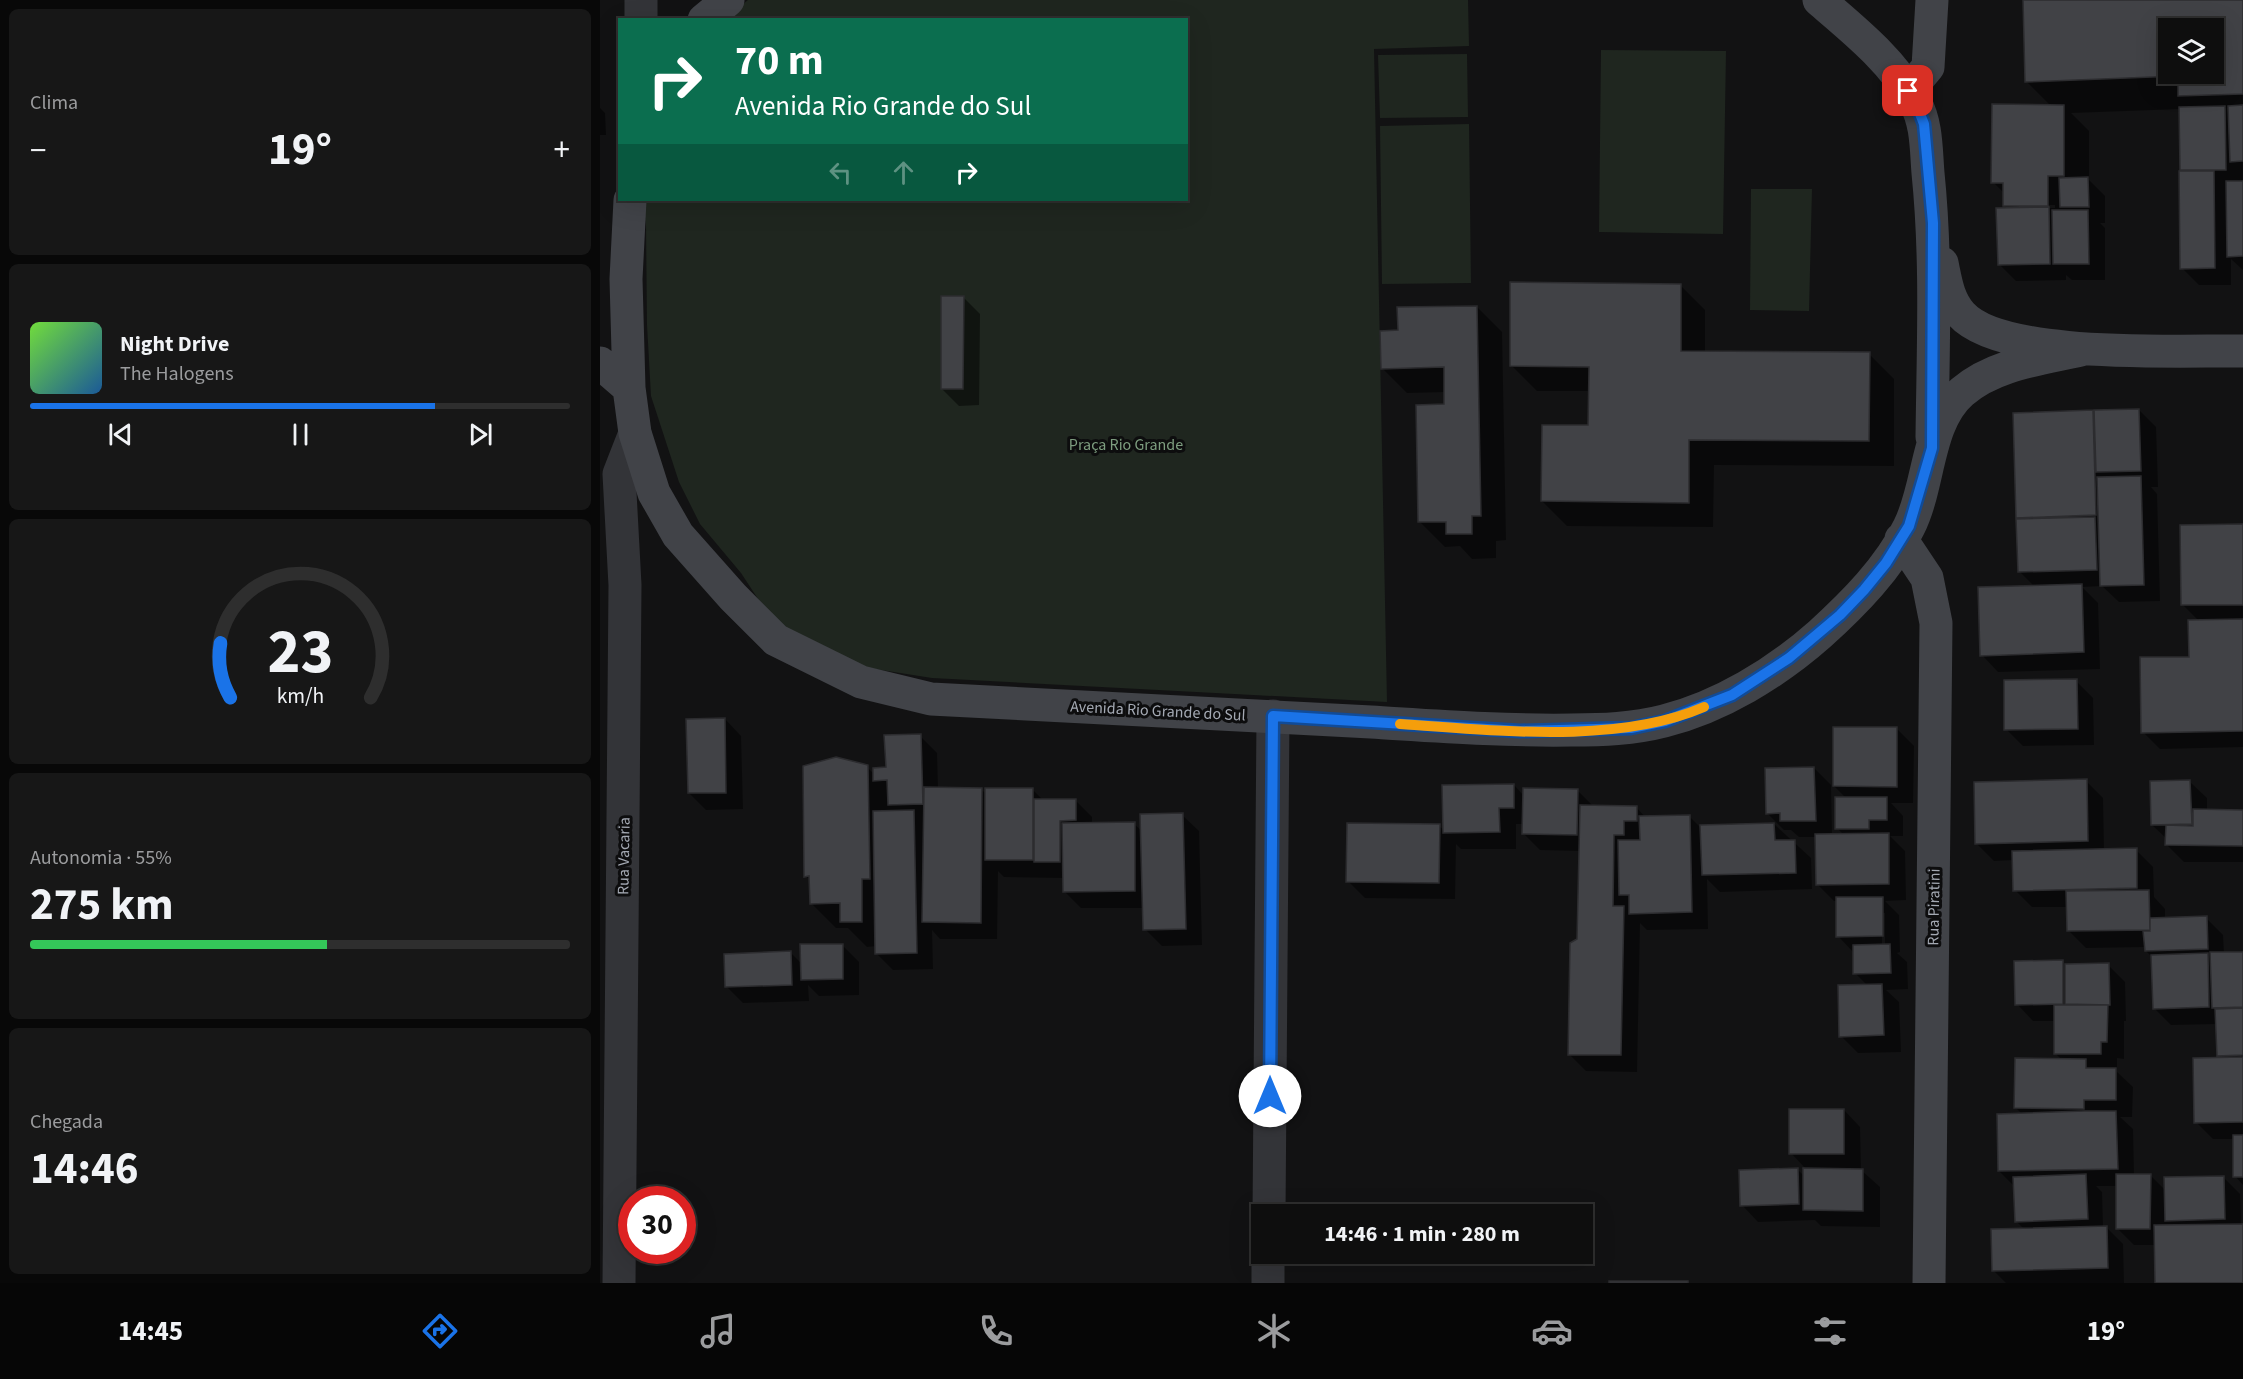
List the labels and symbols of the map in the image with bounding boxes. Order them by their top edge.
pin [1882,65,1933,116]
park label: Praça Rio Grande [1069,434,1183,456]
street label: Avenida Rio Grande do Sul [1070,695,1246,727]
street label: Rua Vacaria [612,817,636,895]
street label: Rua Piratini [1922,868,1946,946]
position arrow [1238,1064,1302,1128]
speed limit sign: 30 [618,1186,696,1264]

